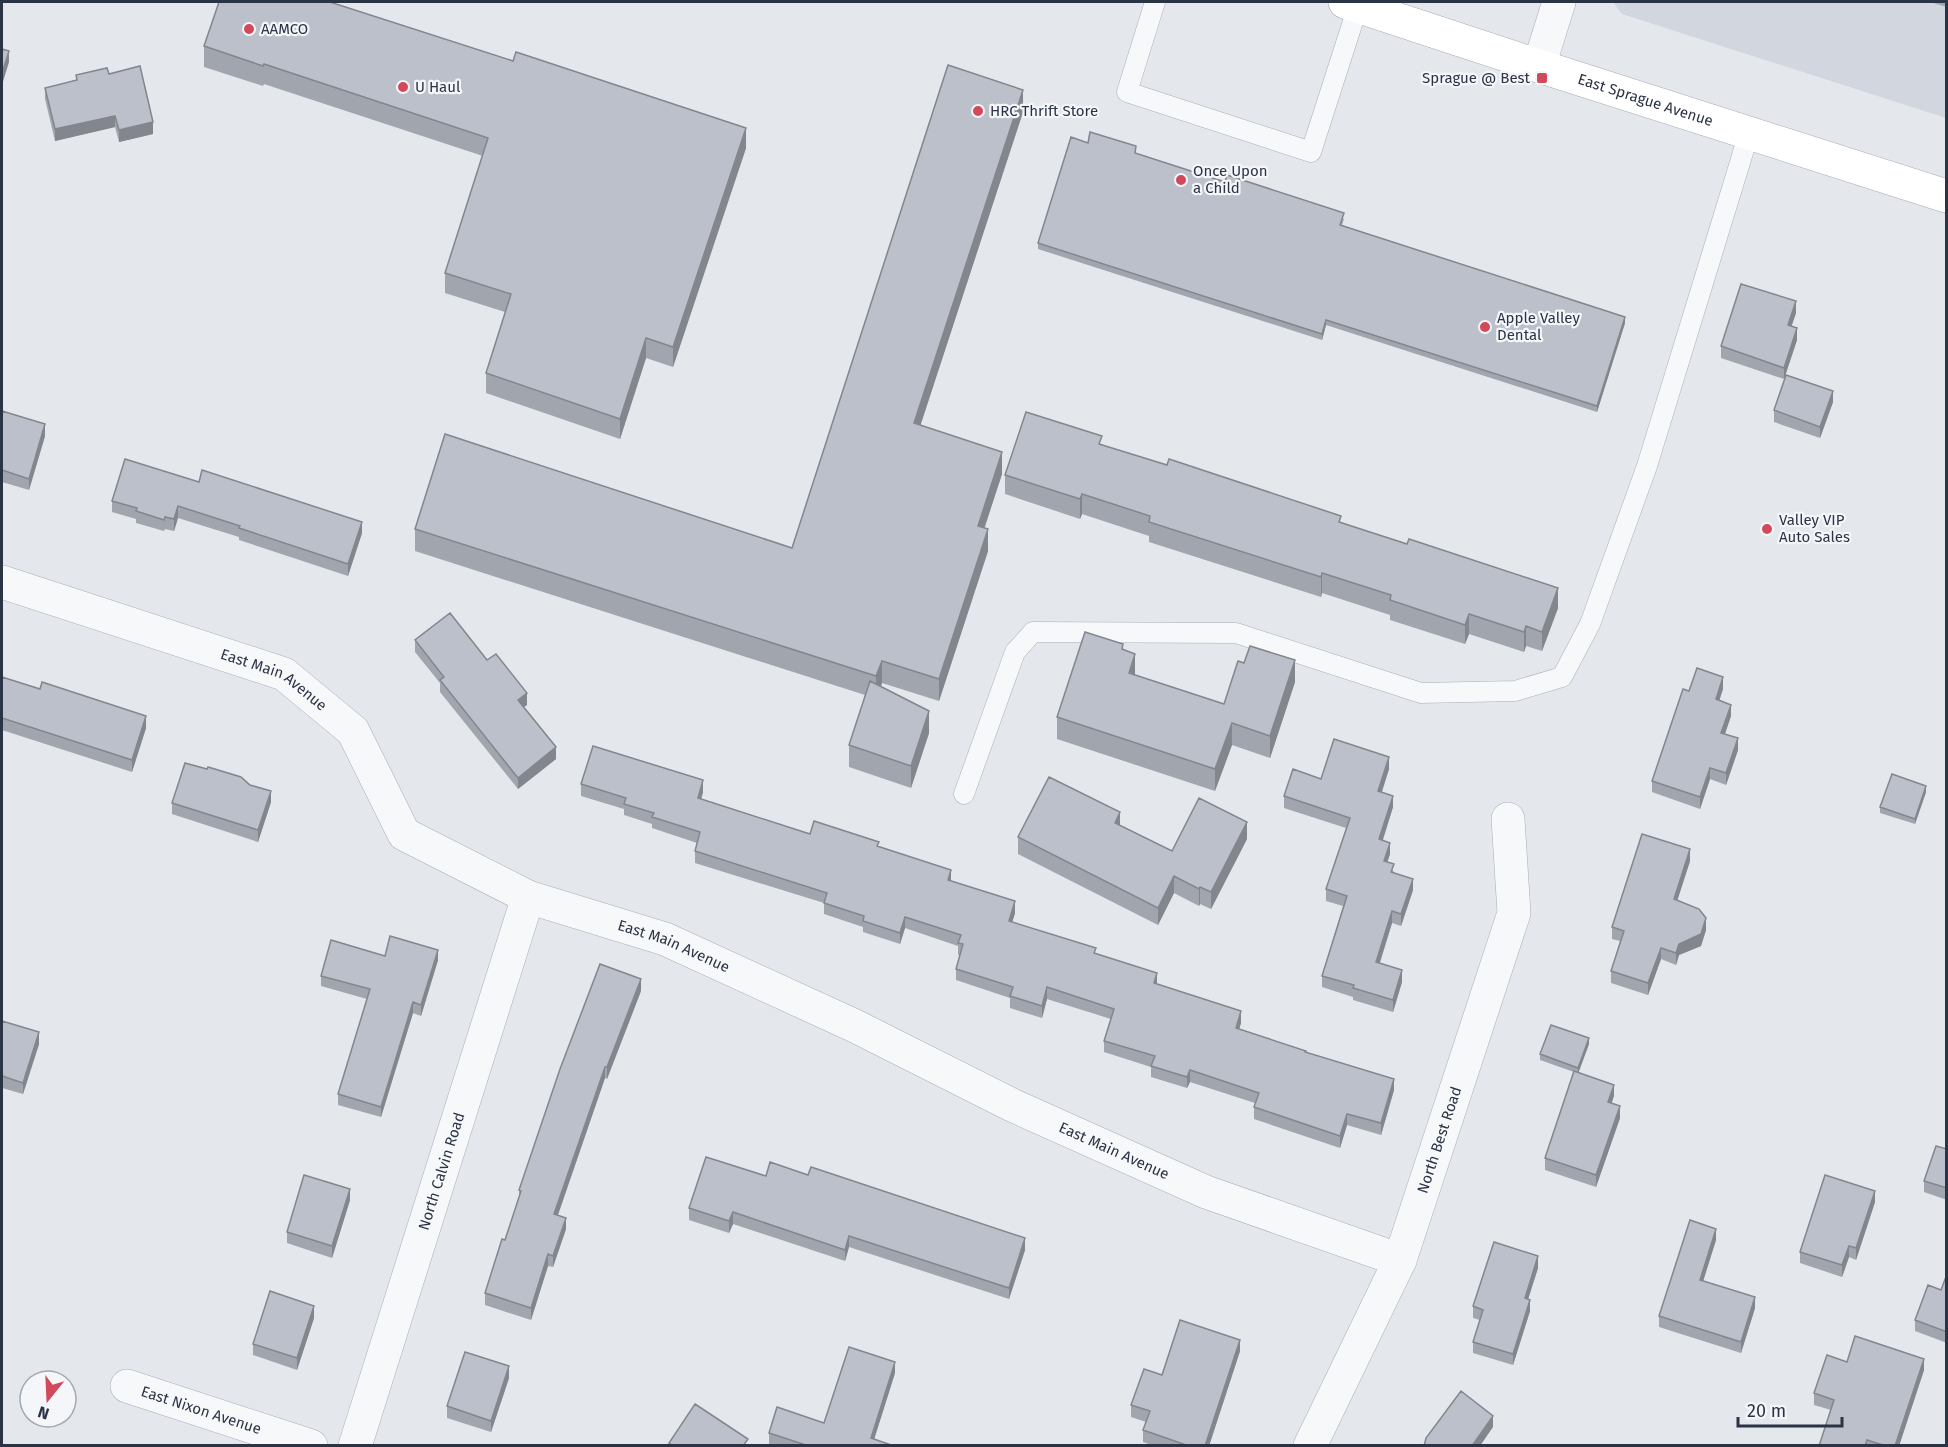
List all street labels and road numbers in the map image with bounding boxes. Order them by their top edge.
street label: East Sprague Avenue [1575,70,1715,130]
street label: East Main Avenue [218,645,330,715]
street label: East Main Avenue [616,916,732,976]
street label: North Best Road [1414,1084,1465,1196]
street label: North Calvin Road [415,1110,469,1232]
street label: East Main Avenue [1056,1118,1172,1183]
street label: East Nixon Avenue [139,1382,264,1438]

